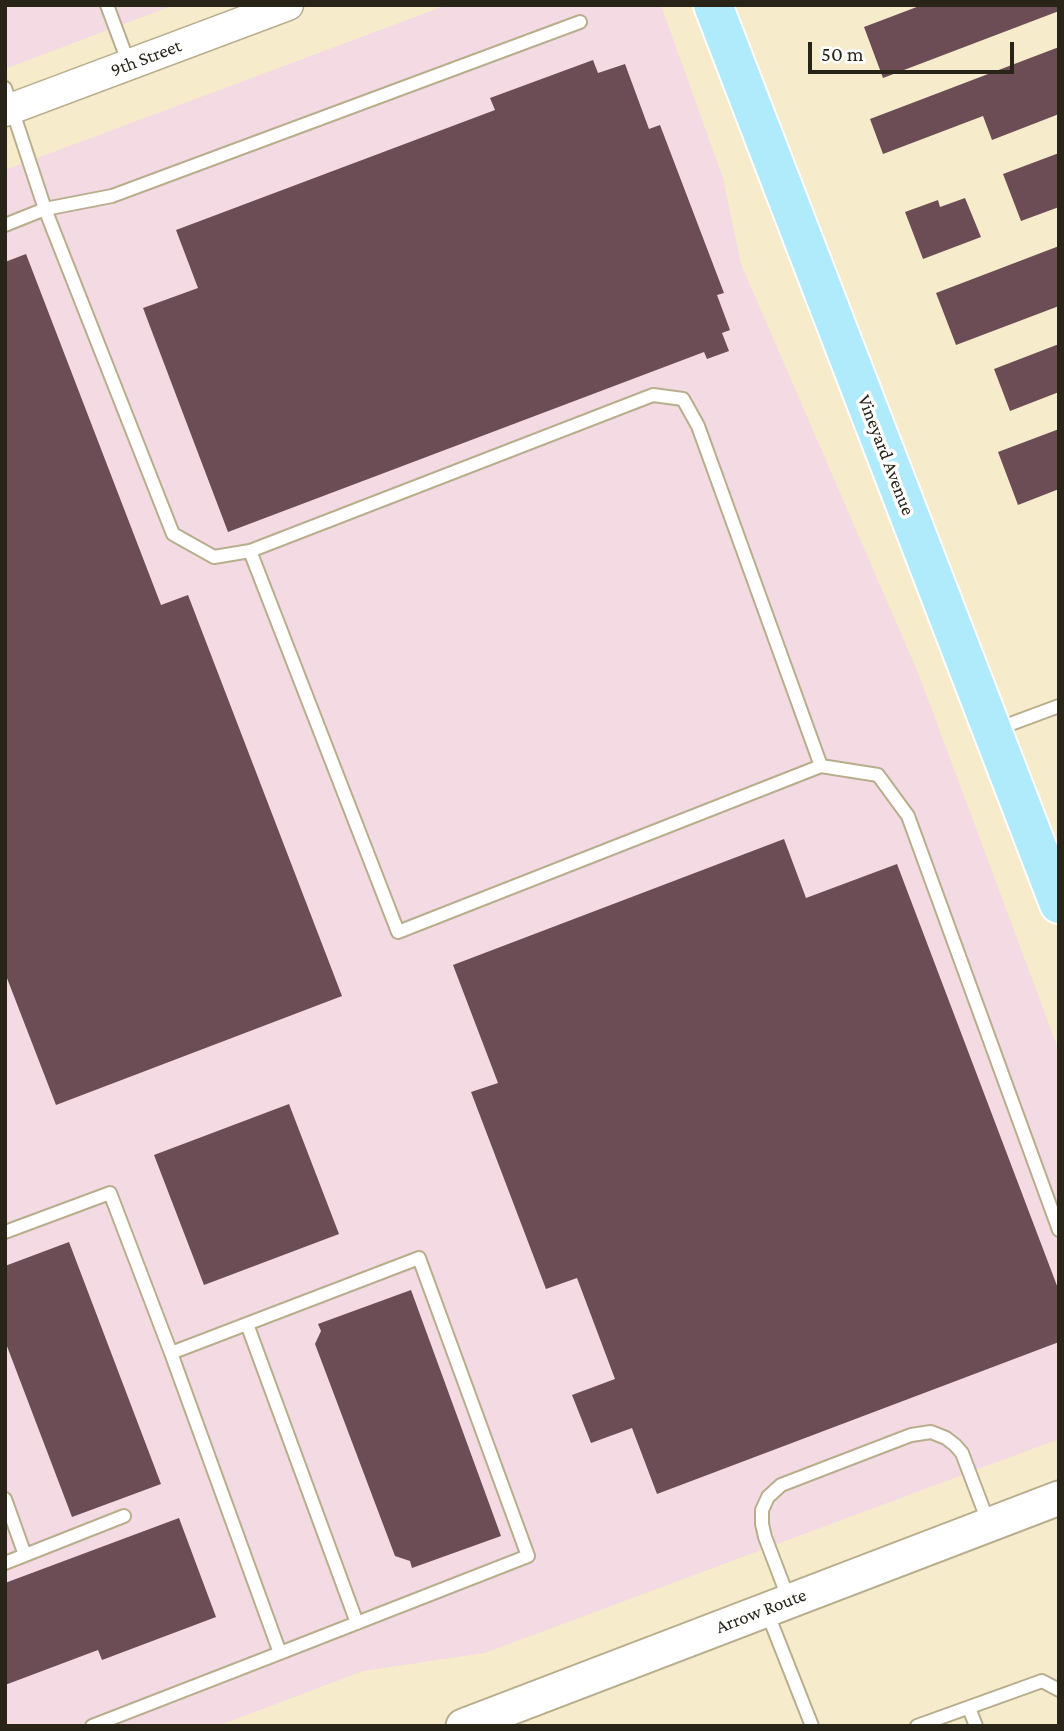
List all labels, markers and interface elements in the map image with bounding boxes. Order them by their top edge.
scale bar [812,28,1018,72]
street label: 9th Street [107,34,185,82]
text: 50 m [821,42,864,66]
street label: Vineyard Avenue [853,391,919,519]
street label: Arrow Route [713,1583,809,1639]

